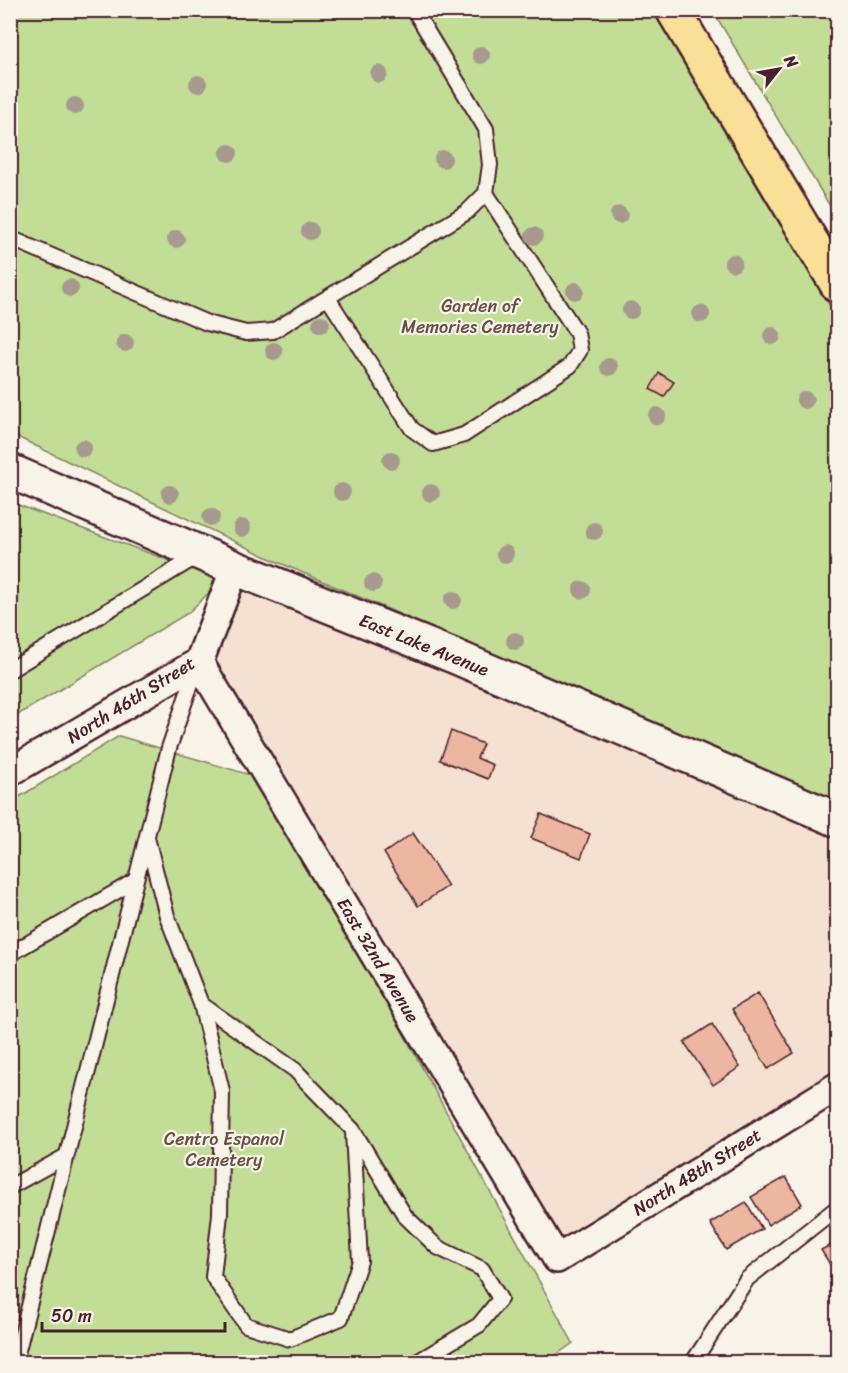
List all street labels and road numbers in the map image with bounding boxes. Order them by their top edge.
street label: East Lake Avenue [354,604,494,686]
street label: North 46th Street [60,647,202,752]
street label: East 32nd Avenue [328,891,428,1029]
street label: North 48th Street [626,1119,768,1225]

